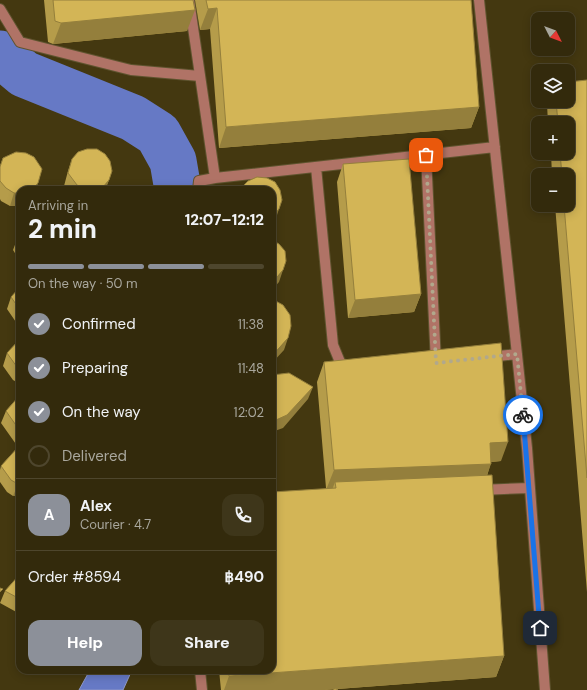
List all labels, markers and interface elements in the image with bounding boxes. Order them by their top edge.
north arrow [531,12,575,56]
map controls [531,12,575,212]
button: layers [531,64,575,108]
button: + [531,116,575,160]
pin [409,138,443,172]
icon: bag [415,144,437,166]
button: − [531,168,575,212]
text: Arriving in [28,197,88,214]
text: 12:07–12:12 [185,210,264,230]
text: 2 min [28,212,97,246]
text: On the way · 50 m [28,275,138,292]
icon: check [28,313,50,335]
text: Confirmed [62,314,136,334]
text: 11:38 [238,316,264,333]
icon: check [28,357,50,379]
text: Preparing [62,358,128,378]
text: 11:48 [237,360,264,377]
courier [503,395,543,435]
icon: check [28,401,50,423]
text: On the way [62,402,141,422]
text: 12:02 [234,404,264,421]
icon: bike [512,404,534,426]
text: Delivered [62,446,127,466]
button: phone [222,494,264,536]
text: Alex [80,496,112,516]
text: A [44,505,54,525]
text: Courier · 4.7 [80,516,151,533]
text: Order #8594 [28,567,121,587]
text: ฿490 [225,567,264,587]
pin [523,611,557,645]
icon: home [529,617,551,639]
button: Help [28,620,142,666]
button: Share [150,620,264,666]

